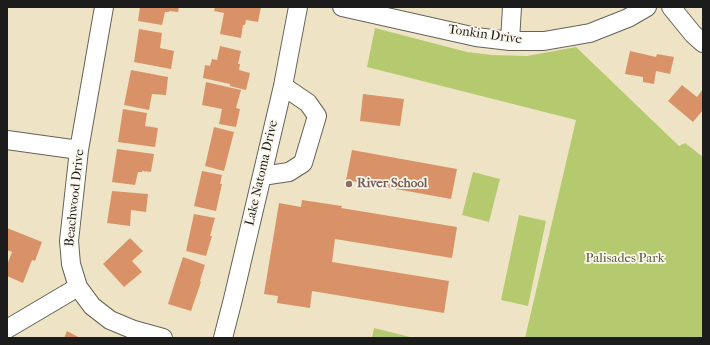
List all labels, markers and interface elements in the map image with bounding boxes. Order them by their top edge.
street label: Tonkin Drive [447,22,523,48]
street label: Lake Natoma Drive [242,119,282,227]
street label: Beachwood Drive [62,149,88,247]
place label: River School [357,176,427,192]
marker: River School [344,179,354,189]
park label: Palisades Park [586,251,664,267]

